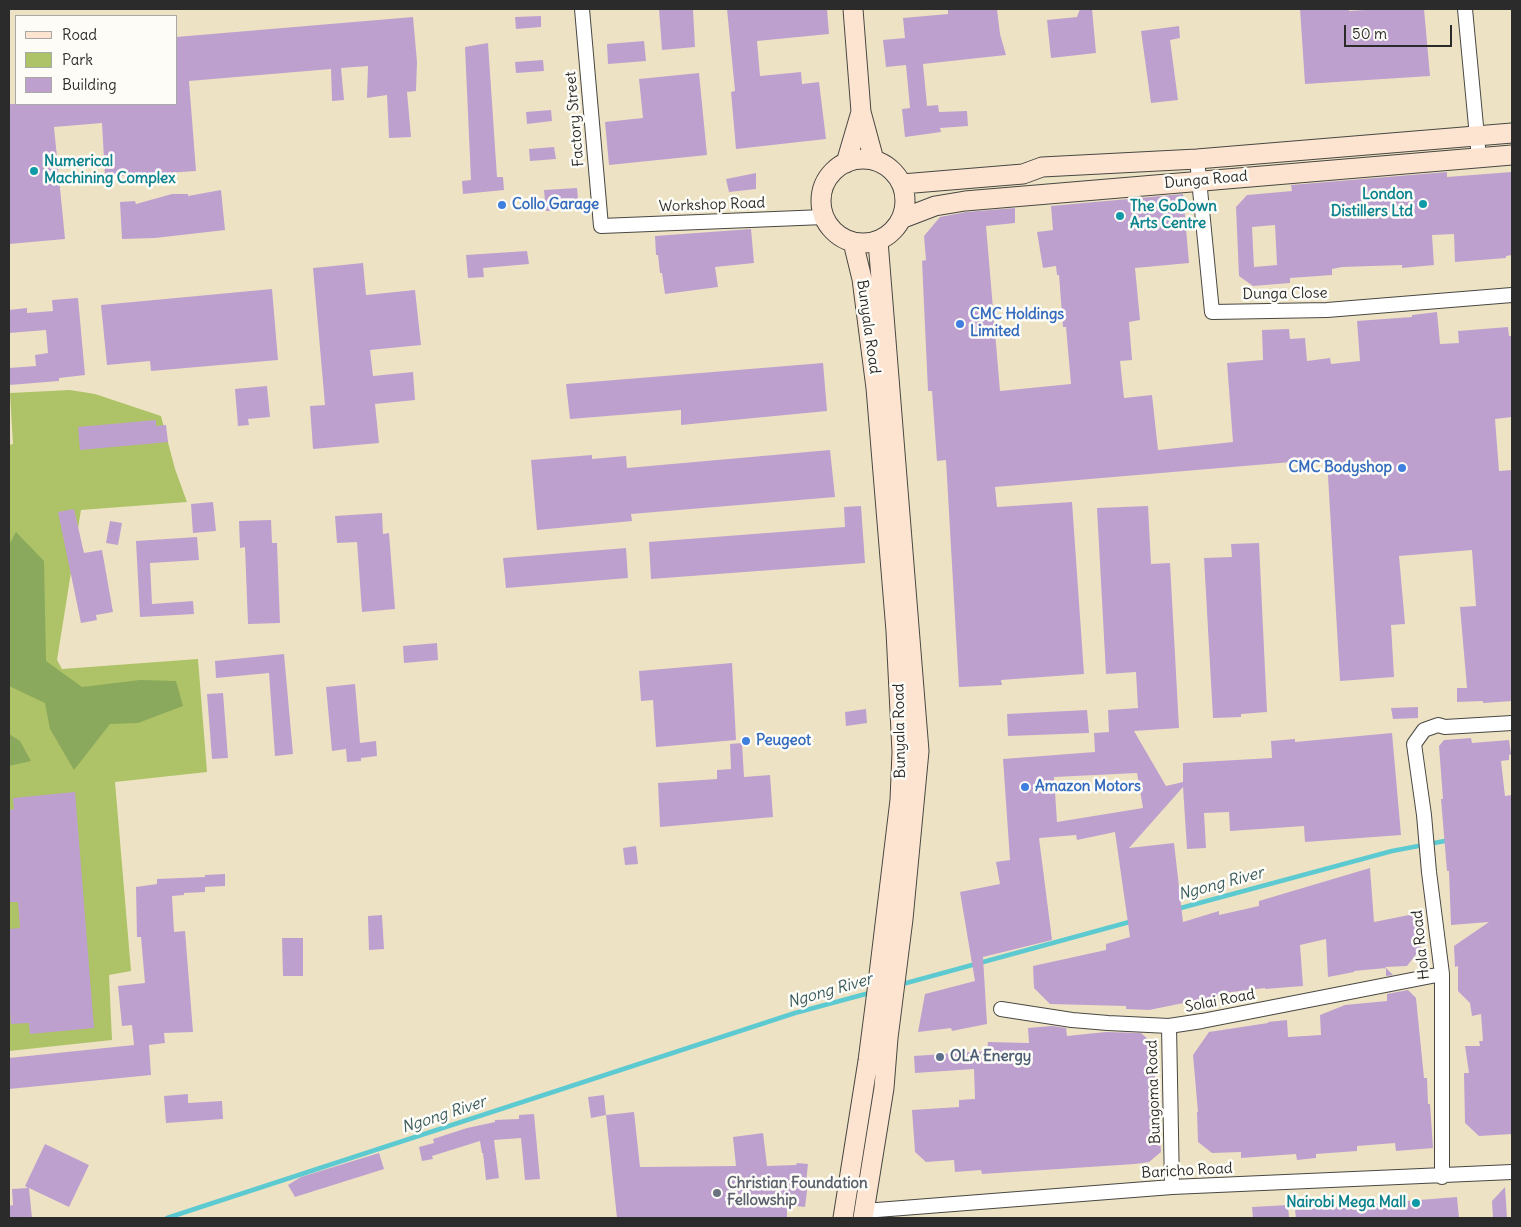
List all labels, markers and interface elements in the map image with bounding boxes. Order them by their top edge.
legend [15,15,178,105]
scale bar [1346,15,1454,47]
text: 50 m [1352,24,1387,43]
text: Road [62,25,97,44]
text: Park [62,50,93,69]
street label: Factory Street [562,71,588,167]
text: Building [62,75,117,94]
place label: Numerical Machining Complex [44,153,176,188]
marker: Numerical Machining Complex [28,165,40,177]
street label: Dunga Road [1163,167,1249,193]
place label: London Distillers Ltd [1331,186,1413,221]
street label: Workshop Road [658,194,766,216]
place label: Collo Garage [512,196,599,214]
place label: The GoDown Arts Centre [1130,198,1217,233]
marker: London Distillers Ltd [1417,198,1429,210]
marker: Collo Garage [496,199,508,211]
marker: The GoDown Arts Centre [1114,210,1126,222]
street label: Bunyala Road [852,279,884,375]
street label: Dunga Close [1242,284,1328,304]
place label: CMC Holdings Limited [970,306,1064,341]
marker: CMC Holdings Limited [954,318,966,330]
place label: CMC Bodyshop [1288,459,1392,477]
marker: CMC Bodyshop [1396,462,1408,474]
street label: Bunyala Road [890,683,910,779]
place label: Peugeot [756,732,811,750]
marker: Peugeot [740,735,752,747]
place label: Amazon Motors [1035,778,1141,796]
marker: Amazon Motors [1019,781,1031,793]
water label: Ngong River [1176,863,1266,905]
street label: Hola Road [1408,909,1434,981]
water label: Ngong River [785,970,875,1012]
street label: Solai Road [1184,985,1256,1017]
street label: Bungoma Road [1143,1039,1165,1145]
place label: OLA Energy [950,1048,1031,1066]
marker: OLA Energy [934,1051,946,1063]
water label: Ngong River [399,1092,489,1138]
street label: Baricho Road [1141,1160,1233,1182]
place label: Christian Foundation Fellowship [727,1175,868,1210]
marker: Christian Foundation Fellowship [711,1187,723,1199]
place label: Nairobi Mega Mall [1286,1194,1406,1212]
marker: Nairobi Mega Mall [1410,1197,1422,1209]

